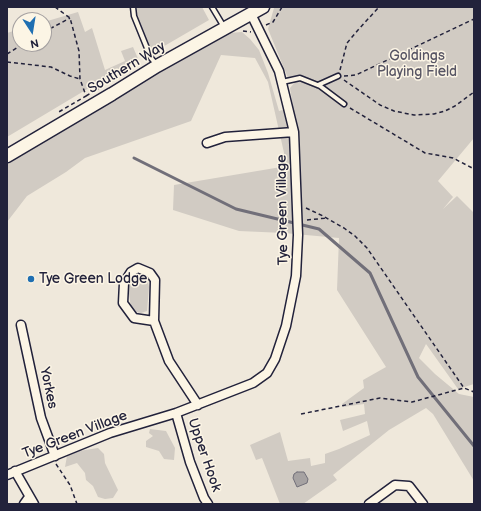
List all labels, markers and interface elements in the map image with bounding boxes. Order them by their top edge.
north arrow [12,12,52,52]
text: N [29,36,40,50]
street label: Southern Way [85,38,169,98]
park label: Goldings Playing Field [377,48,457,80]
street label: Tye Green Village [274,154,292,266]
place label: Tye Green Lodge [39,271,147,287]
marker: Tye Green Lodge [26,274,36,284]
street label: Yorkes [35,366,61,410]
street label: Tye Green Village [20,407,130,463]
street label: Upper Hook [184,416,224,494]

